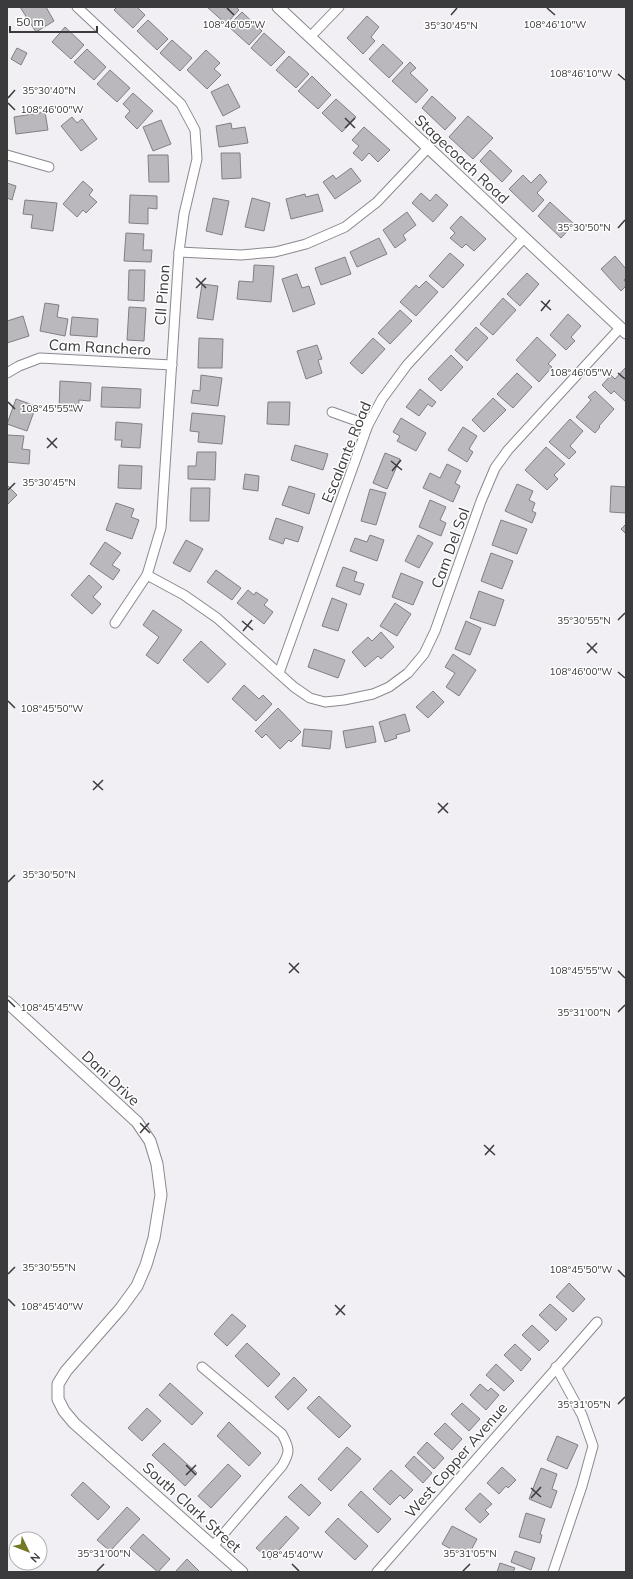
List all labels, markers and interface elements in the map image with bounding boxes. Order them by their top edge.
scale bar [10,8,97,34]
text: 50 m [16,14,44,29]
text: 108°46'05"W [203,18,265,31]
text: 108°46'10"W [524,18,586,31]
text: 35°30'45"N [424,19,478,32]
text: 108°46'10"W [550,67,612,80]
text: 35°30'40"N [22,84,76,97]
text: 108°46'00"W [21,103,83,116]
street label: Stagecoach Road [411,110,513,208]
text: 35°30'50"N [557,221,611,234]
street label: Cll Pinon [150,264,174,326]
street label: Cam Ranchero [48,335,152,359]
text: 108°46'05"W [550,366,612,379]
street label: Escalante Road [317,398,375,506]
text: 108°45'55"W [21,402,83,415]
text: 35°30'45"N [22,476,76,489]
street label: Cam Del Sol [427,505,473,591]
text: 35°30'55"N [557,614,611,627]
text: 108°46'00"W [550,665,612,678]
text: 108°45'50"W [21,702,83,715]
text: 35°30'50"N [22,868,76,881]
text: 108°45'55"W [550,964,612,977]
text: 108°45'45"W [21,1001,83,1014]
text: 35°31'00"N [557,1006,611,1019]
street label: Dani Drive [78,1046,144,1110]
text: 35°30'55"N [22,1261,76,1274]
text: 108°45'50"W [550,1263,612,1276]
text: 108°45'40"W [21,1300,83,1313]
street label: West Copper Avenue [401,1398,511,1522]
text: 35°31'05"N [557,1398,611,1411]
street label: South Clark Street [139,1458,245,1556]
north arrow [8,1531,48,1571]
text: 35°31'00"N [77,1547,131,1560]
text: 35°31'05"N [443,1547,497,1560]
text: 108°45'40"W [261,1548,323,1561]
text: N [27,1550,43,1566]

